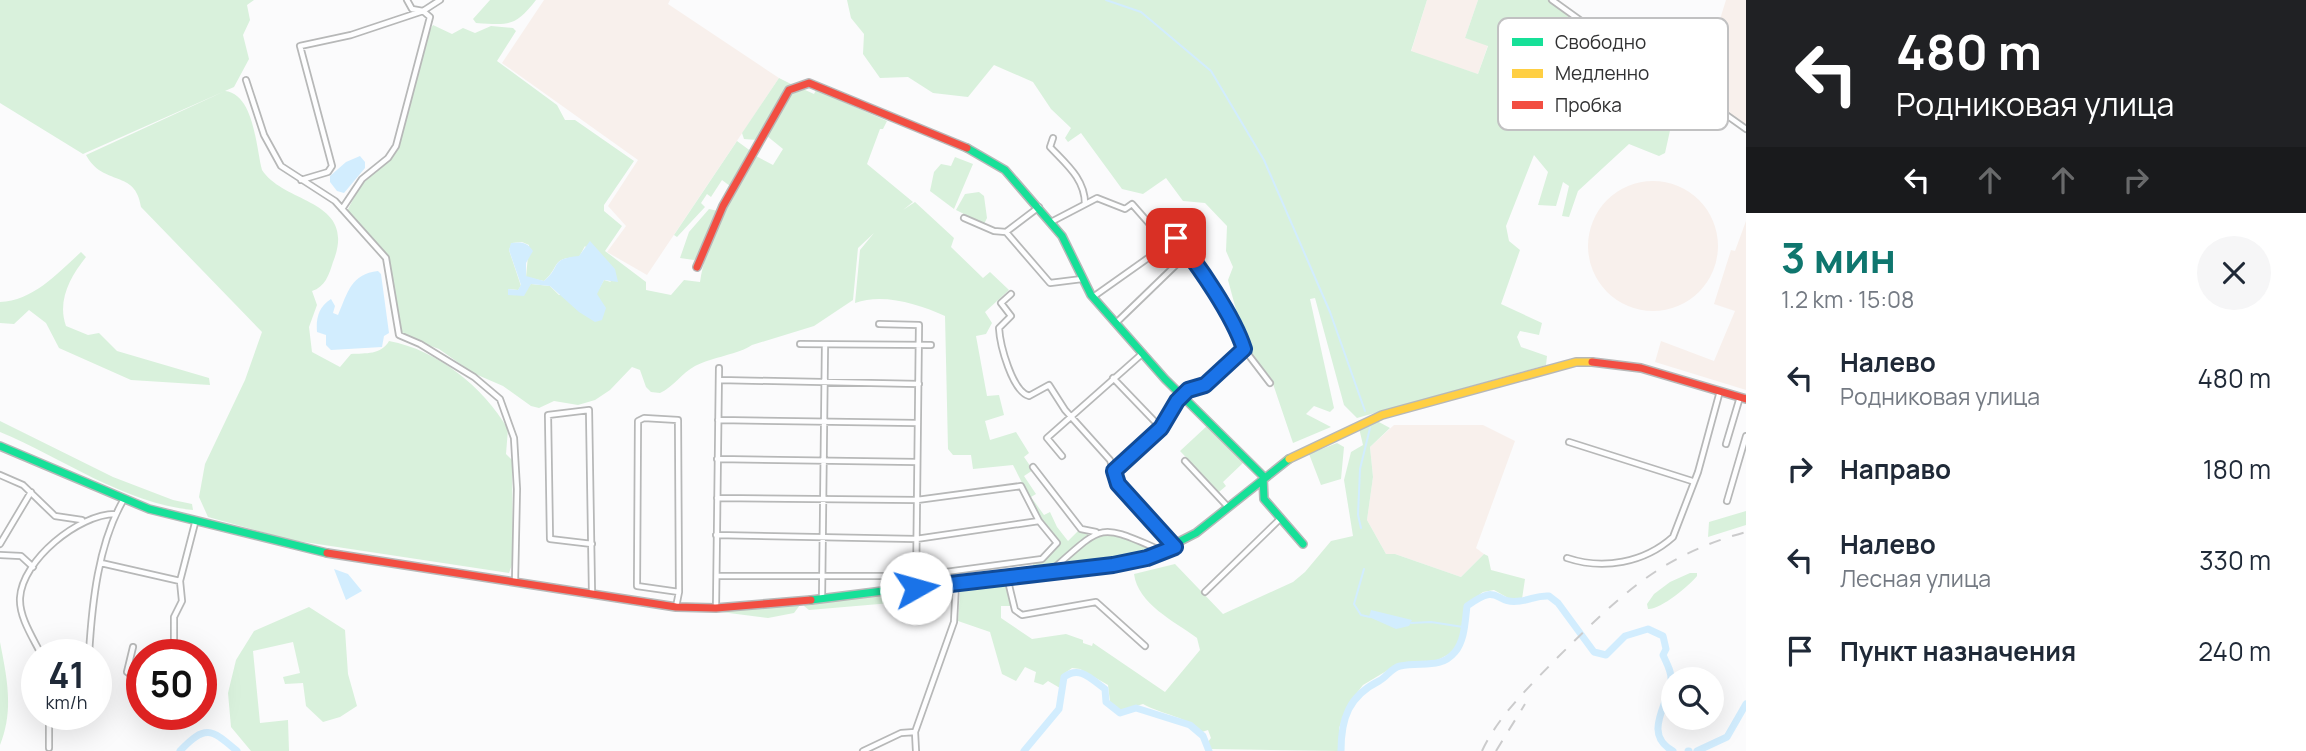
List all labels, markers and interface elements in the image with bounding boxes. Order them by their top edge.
legend [1498,18,1728,130]
text: 480 m [1896,18,2042,85]
icon: left [1781,28,1872,119]
text: Свободно [1555,29,1646,55]
text: Медленно [1555,60,1649,86]
text: Родниковая улица [1896,82,2174,126]
text: Пробка [1555,92,1622,118]
icon: left [1898,161,1936,199]
icon: ahead [1971,161,2009,199]
icon: ahead [2044,161,2082,199]
icon: right [2117,161,2155,199]
pin [1146,208,1206,268]
icon: arrive [1157,219,1195,257]
text: 3 мин [1781,228,1896,286]
button: close [2197,236,2271,310]
text: 1.2 km · 15:08 [1781,283,1914,315]
text: Налево [1840,344,1936,380]
icon: left [1781,359,1819,397]
text: 480 m [2197,360,2271,396]
text: Родниковая улица [1840,380,2040,412]
icon: right [1781,450,1819,488]
text: Направо [1840,451,1951,487]
text: 180 m [2203,451,2271,487]
text: Налево [1840,526,1936,562]
icon: left [1781,541,1819,579]
text: 330 m [2199,542,2271,578]
position arrow [879,551,953,625]
text: Лесная улица [1840,562,1991,594]
icon: arrive [1781,632,1819,670]
text: Пункт назначения [1840,633,2076,669]
text: 240 m [2198,633,2271,669]
speed limit sign: 50 [126,639,217,730]
text: 41 [48,651,85,699]
map controls [1661,667,1724,730]
button: search [1661,667,1724,730]
text: km/h [46,690,87,714]

